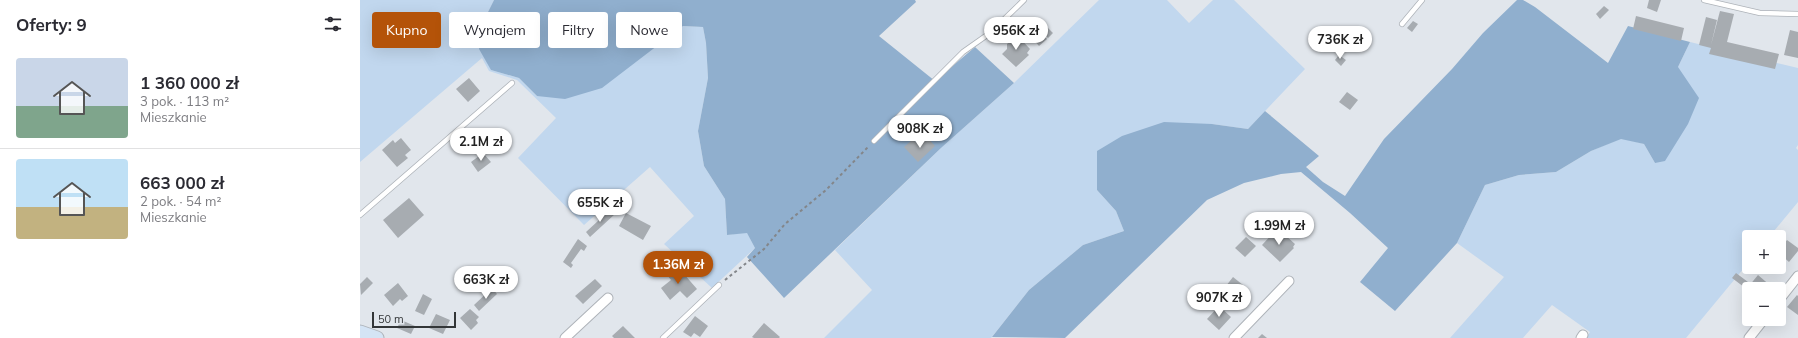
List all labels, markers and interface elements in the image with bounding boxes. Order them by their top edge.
chip: Kupno [372,12,441,48]
chip: Wynajem [449,12,540,48]
chip: Filtry [548,12,608,48]
chip: Nowe [616,12,682,48]
icon: filters [322,13,344,35]
text: Oferty: 9 [16,14,87,35]
pin: 956K zł [979,17,1053,51]
text: 956K zł [993,22,1039,38]
pin: 736K zł [1303,26,1377,60]
text: 736K zł [1317,31,1363,47]
text: 1 360 000 zł [140,72,239,93]
icon: home [48,74,96,122]
text: 3 pok. · 113 m² [140,93,229,109]
text: Mieszkanie [140,109,207,125]
pin: 908K zł [883,115,957,149]
text: 908K zł [897,120,943,136]
pin: 2.1M zł [444,128,518,162]
text: 2.1M zł [459,133,503,149]
text: 663 000 zł [140,172,224,193]
icon: home [48,175,96,223]
pin: 655K zł [563,189,637,223]
text: 2 pok. · 54 m² [140,193,221,209]
text: 655K zł [577,194,623,210]
text: Mieszkanie [140,209,207,225]
pin: 1.99M zł [1238,212,1320,246]
text: 1.99M zł [1253,217,1305,233]
map controls [1742,230,1786,326]
button: + [1742,230,1786,274]
pin: 1.36M zł [637,251,719,285]
text: 1.36M zł [652,256,704,272]
pin: 663K zł [449,266,523,300]
text: 663K zł [463,271,509,287]
button: − [1742,282,1786,326]
pin: 907K zł [1182,284,1256,318]
text: 907K zł [1196,289,1242,305]
scale bar [372,310,456,329]
text: 50 m [378,312,404,326]

